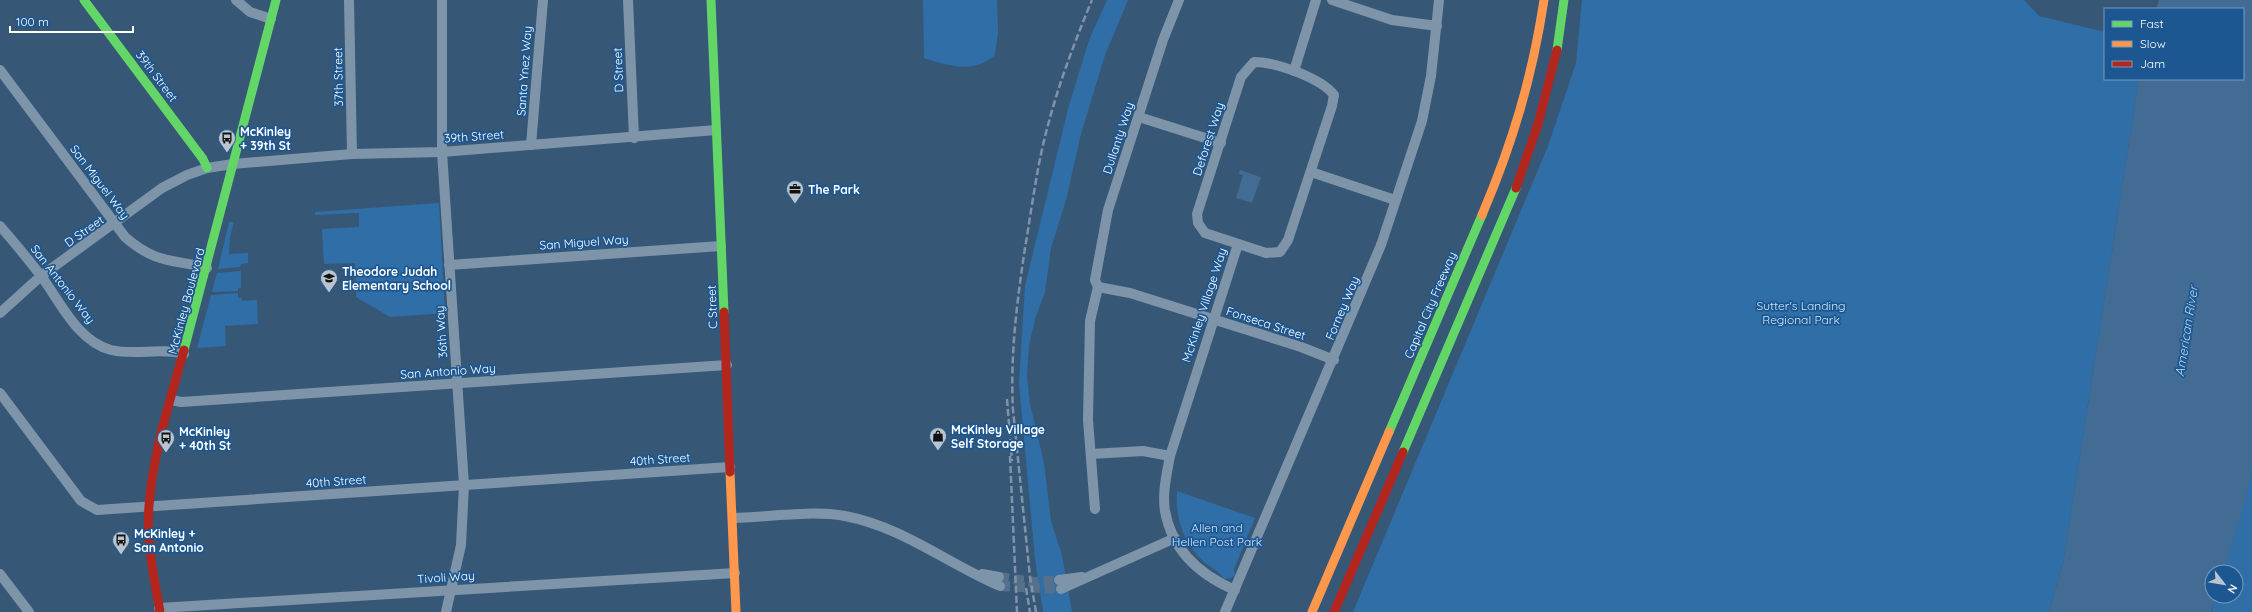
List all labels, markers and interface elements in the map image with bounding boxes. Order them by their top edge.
scale bar [10,8,133,34]
legend [2104,8,2244,80]
text: 100 m [16,14,49,29]
text: Fast [2140,16,2164,31]
street label: Santa Ynez Way [513,25,535,117]
text: Slow [2140,36,2166,51]
street label: 37th Street [330,47,346,107]
street label: D Street [610,47,626,93]
street label: 39th Street [133,48,181,104]
text: Jam [2140,56,2165,71]
street label: Dullanty Way [1099,100,1137,176]
street label: Deforest Way [1189,100,1227,178]
place label: McKinley + 39th St [240,124,291,153]
street label: 39th Street [444,126,504,146]
bus stop icon: McKinley + 39th St [217,128,237,153]
street label: San Miguel Way [67,142,133,222]
office icon: The Park [785,179,805,204]
place label: The Park [808,182,860,197]
street label: D Street [61,212,107,250]
street label: San Miguel Way [539,231,629,253]
street label: San Antonio Way [28,242,98,326]
street label: McKinley Boulevard [165,246,207,356]
street label: McKinley Village Way [1178,246,1230,364]
street label: Capital City Freeway [1401,249,1459,361]
place label: Theodore Judah Elementary School [342,264,451,293]
school or university icon: Theodore Judah Elementary School [319,268,339,293]
street label: Forney Way [1322,274,1362,342]
water label: American River [2171,282,2201,378]
street label: C Street [704,285,720,329]
park label: Sutter's Landing Regional Park [1756,298,1846,327]
street label: Fonseca Street [1224,303,1308,343]
street label: 36th Way [432,305,450,359]
street label: San Antonio Way [400,360,496,382]
place label: McKinley Village Self Storage [951,422,1045,451]
place label: McKinley + 40th St [179,424,231,453]
shop icon: McKinley Village Self Storage [928,426,948,451]
bus stop icon: McKinley + 40th St [156,428,176,453]
street label: 40th Street [629,449,691,469]
street label: 40th Street [305,471,367,491]
park label: Allen and Hellen Post Park [1172,520,1262,549]
place label: McKinley + San Antonio [134,526,204,555]
bus stop icon: McKinley + San Antonio [111,530,131,555]
north arrow [2204,564,2244,604]
street label: Tivoli Way [417,568,475,586]
text: N [2224,582,2241,596]

